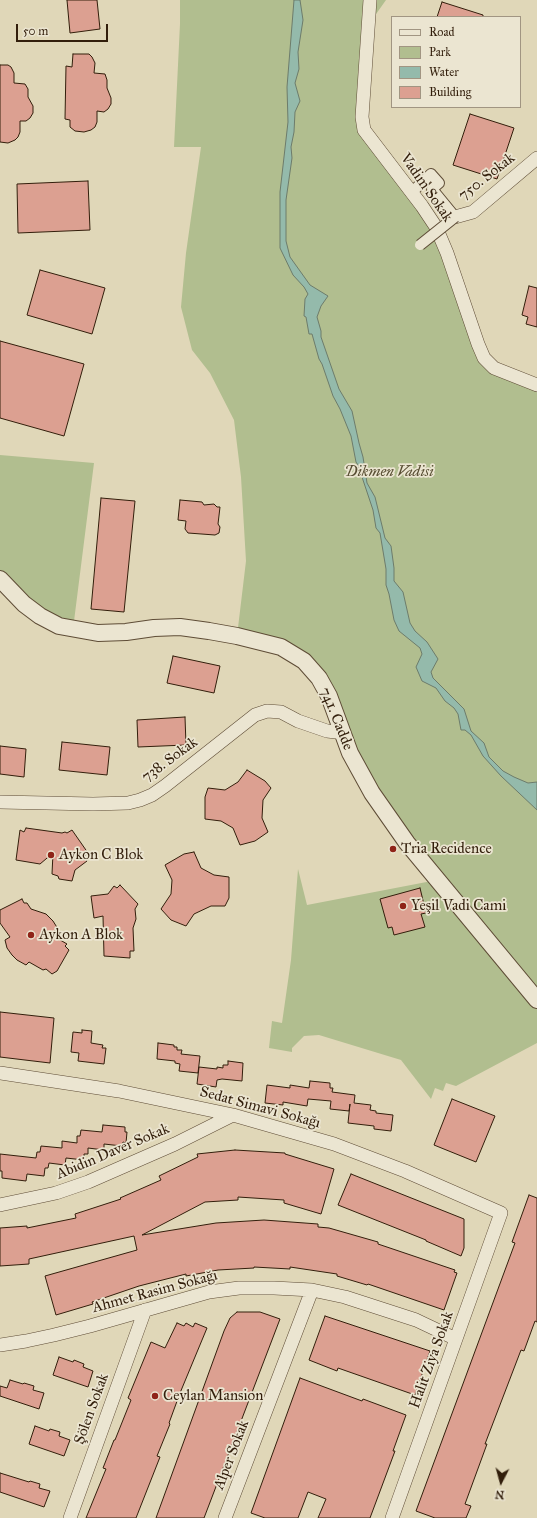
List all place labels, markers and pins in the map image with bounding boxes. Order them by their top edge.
place label: Tria Recidence [401,840,492,858]
marker: Tria Recidence [388,844,398,854]
place label: Aykon C Blok [59,846,143,864]
marker: Aykon C Blok [46,850,56,860]
place label: Yeşil Vadi Cami [411,897,506,915]
marker: Yeşil Vadi Cami [398,901,408,911]
place label: Aykon A Blok [39,926,123,944]
marker: Aykon A Blok [26,930,36,940]
place label: Ceylan Mansion [163,1387,263,1405]
marker: Ceylan Mansion [150,1391,160,1401]

